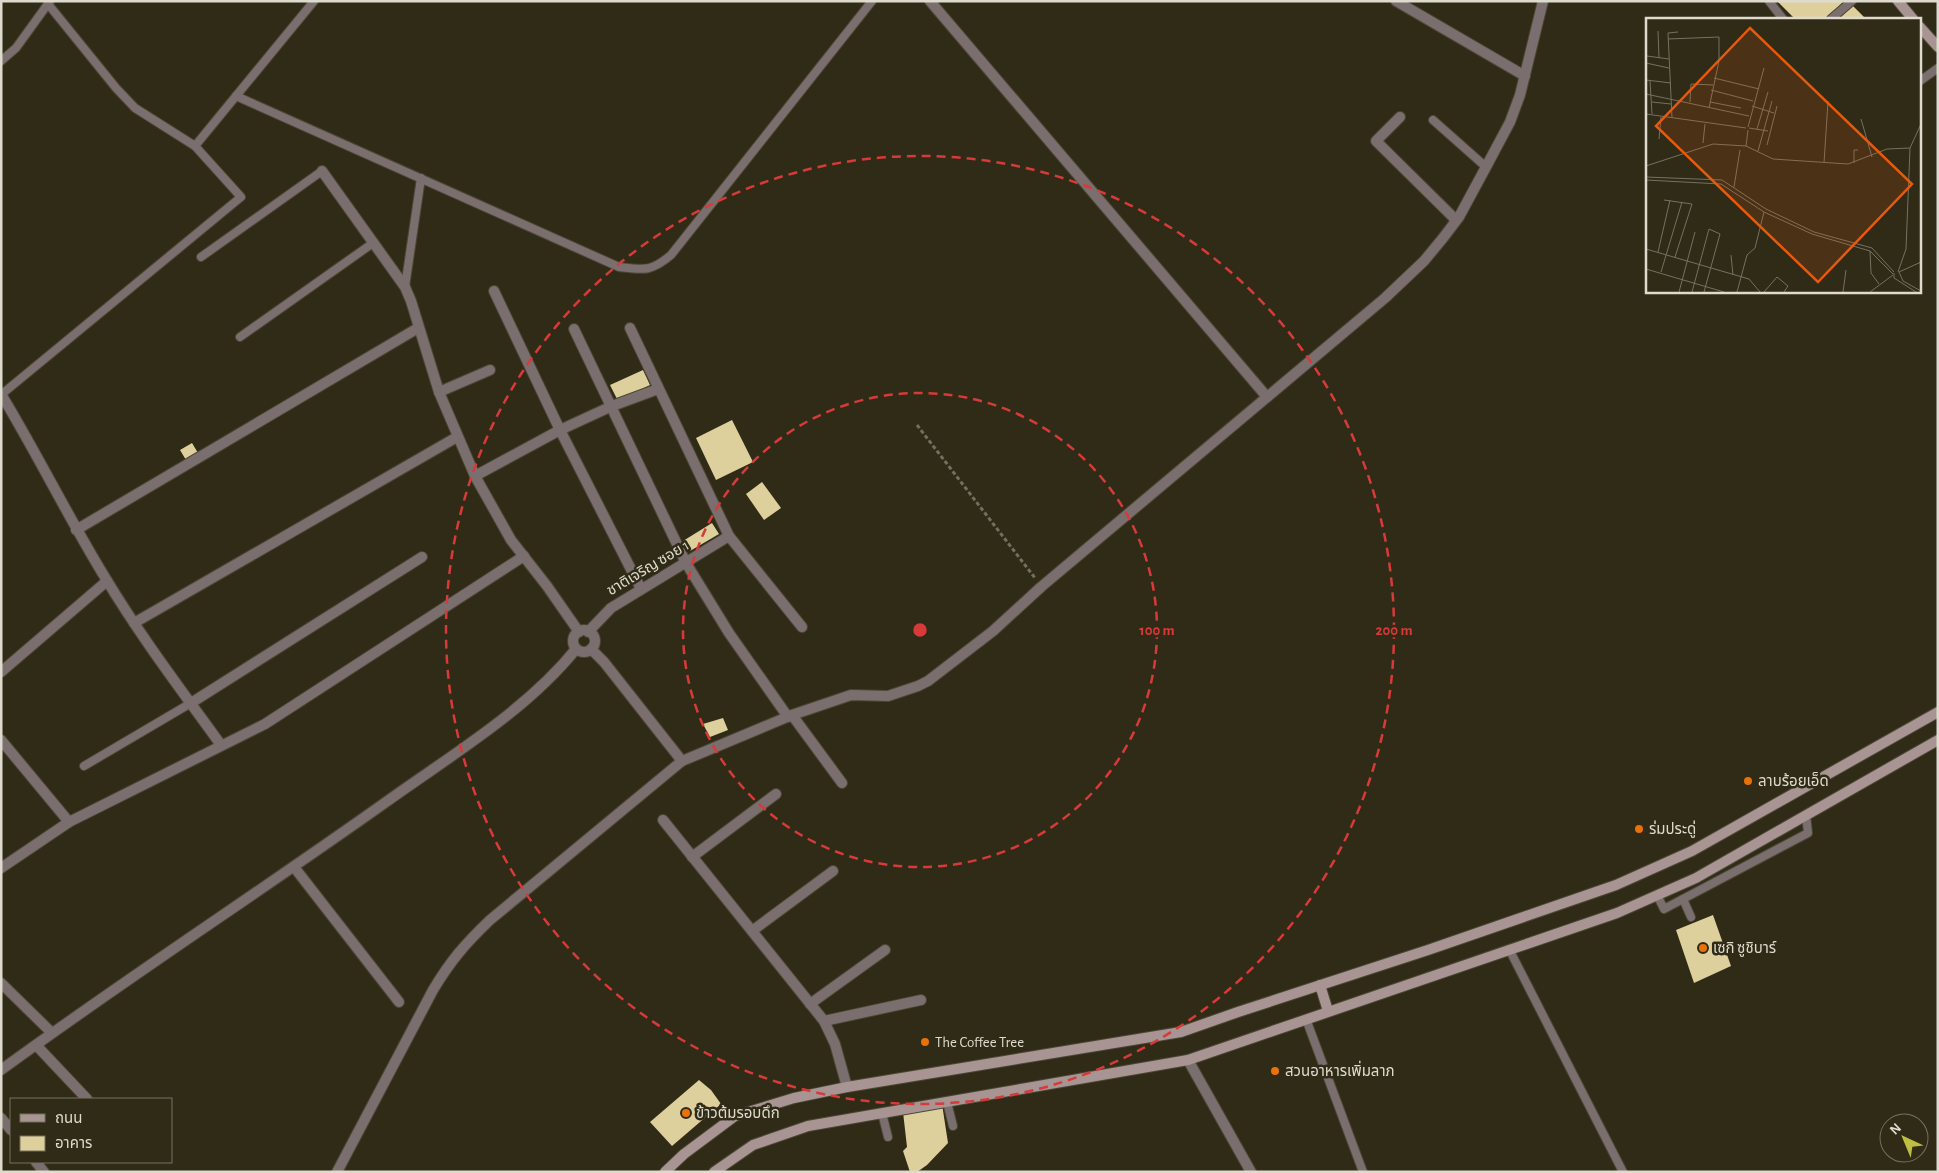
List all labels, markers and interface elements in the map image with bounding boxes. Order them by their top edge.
inset map [1646,18,1922,292]
street label: ชาติเจริญ ซอย 1 [604,538,692,598]
centre of rings [911,621,929,639]
text: 100 m [1139,623,1175,638]
text: 200 m [1375,623,1413,638]
place label: ลาบร้อยเอ็ด [1758,772,1829,789]
marker: ลาบร้อยเอ็ด [1742,775,1754,787]
place label: ร่มประดู่ [1649,820,1696,838]
marker: ร่มประดู่ [1633,823,1645,835]
place label: เซกิ ซูชิบาร์ [1713,941,1777,957]
marker: เซกิ ซูชิบาร์ [1697,942,1709,954]
place label: The Coffee Tree [935,1035,1024,1050]
marker: The Coffee Tree [919,1036,931,1048]
place label: สวนอาหารเพิ่มลาภ [1285,1060,1395,1079]
marker: สวนอาหารเพิ่มลาภ [1269,1065,1281,1077]
legend [10,1098,172,1163]
place label: ข้าวต้มรอบดึก [696,1105,780,1121]
marker: ข้าวต้มรอบดึก [680,1107,692,1119]
text: ถนน [55,1111,82,1126]
north arrow [1879,1113,1929,1163]
text: N [1887,1121,1904,1138]
text: อาคาร [55,1136,92,1151]

